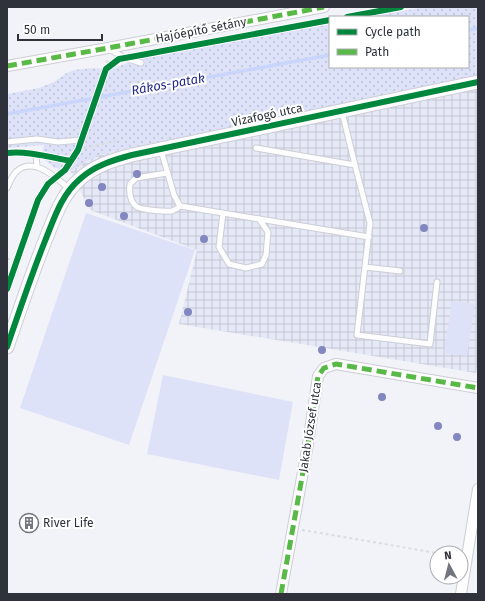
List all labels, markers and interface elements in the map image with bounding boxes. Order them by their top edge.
street label: Hajóépítő sétány [154,14,248,46]
scale bar [18,16,102,42]
legend [329,16,469,68]
text: 50 m [24,23,50,37]
text: Cycle path [365,25,421,39]
text: Path [365,45,389,59]
water label: Rákos-patak [130,70,206,98]
street label: Vizafogó utca [230,101,304,129]
street label: Jakab József utca [296,381,324,473]
building icon: River Life [18,512,40,534]
place label: River Life [43,516,94,530]
north arrow [429,545,469,585]
text: N [443,549,452,562]

